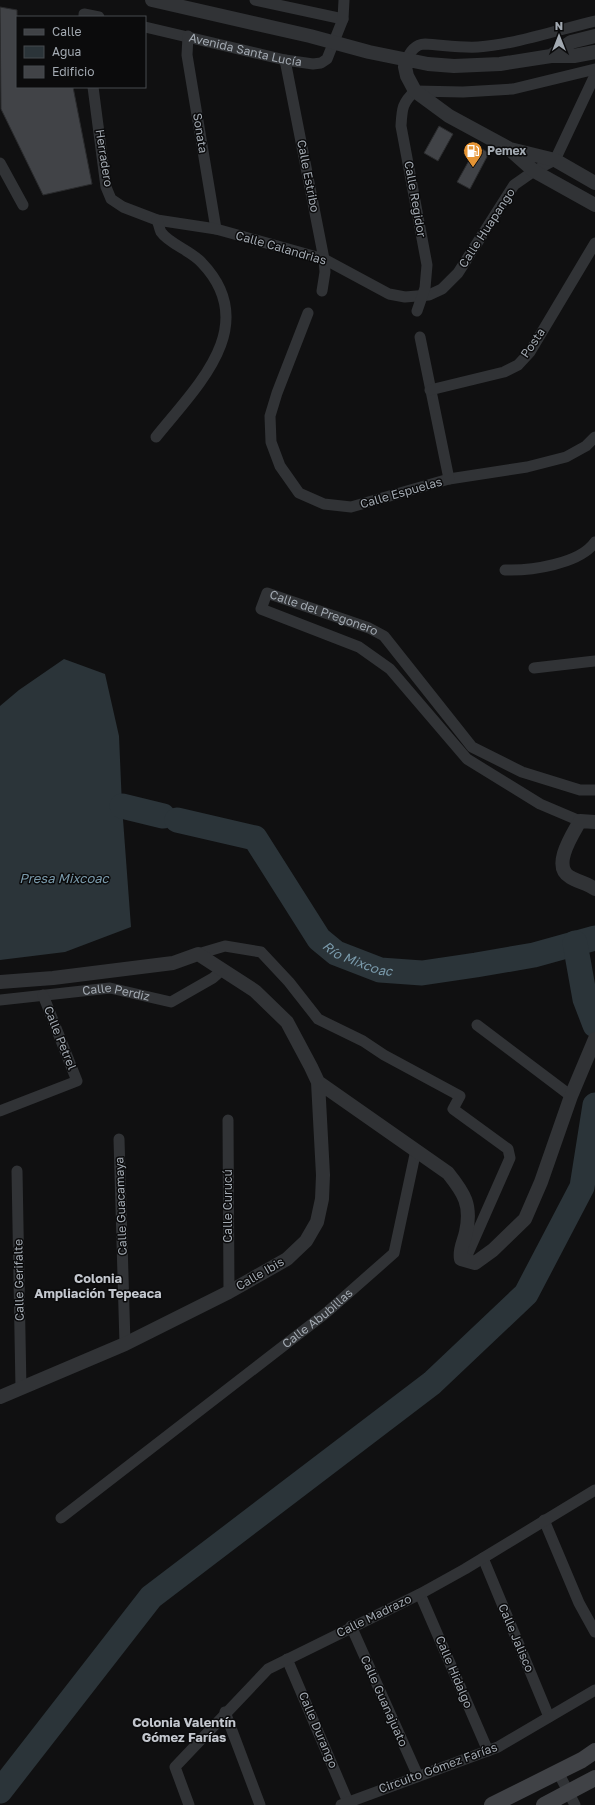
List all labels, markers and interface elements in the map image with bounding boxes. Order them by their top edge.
legend [16,16,146,88]
north arrow [539,16,579,56]
text: N [555,19,563,32]
text: Calle [52,24,82,39]
street label: Avenida Santa Lucía [188,30,303,69]
text: Agua [52,44,81,59]
text: Edificio [52,64,94,79]
street label: Sonata [190,112,211,154]
street label: Herradero [93,128,116,188]
street label: Calle Estribo [294,138,323,213]
fuel station icon: Pemex [462,140,484,168]
place label: Pemex [487,143,526,158]
street label: Calle Regidor [401,160,430,239]
street label: Calle Huapango [455,185,518,270]
street label: Calle Calandrias [234,227,328,268]
street label: Posta [517,325,548,361]
street label: Calle Espuelas [358,474,444,511]
street label: Calle del Pregonero [268,586,381,639]
water label: Presa Mixcoac [19,870,110,886]
water label: Río Mixcoac [319,937,394,979]
street label: Calle Perdiz [81,980,151,1004]
street label: Calle Petrel [41,1004,80,1072]
street label: Calle Guacamaya [111,1156,130,1256]
street label: Calle Curucú [220,1169,235,1243]
street label: Calle Gerifalte [10,1239,27,1321]
street label: Calle Ibis [233,1254,287,1293]
district label: Colonia Ampliación Tepeaca [34,1270,162,1301]
street label: Calle Abubillas [279,1285,356,1351]
street label: Calle Madrazo [334,1591,414,1640]
street label: Calle Jalisco [495,1601,538,1674]
street label: Calle Hidalgo [432,1633,476,1710]
street label: Calle Guanajuato [358,1653,411,1749]
street label: Calle Durango [296,1689,341,1770]
district label: Colonia Valentín Gómez Farías [132,1714,236,1745]
street label: Circuito Gómez Farías [377,1739,499,1796]

